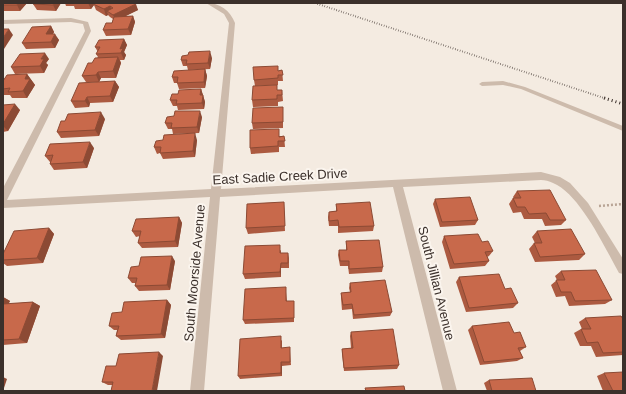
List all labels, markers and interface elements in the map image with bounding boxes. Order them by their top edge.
street label: East Sadie Creek Drive [212,165,348,188]
street label: South Moorside Avenue [181,204,208,342]
street label: South Jillian Avenue [415,225,458,342]

